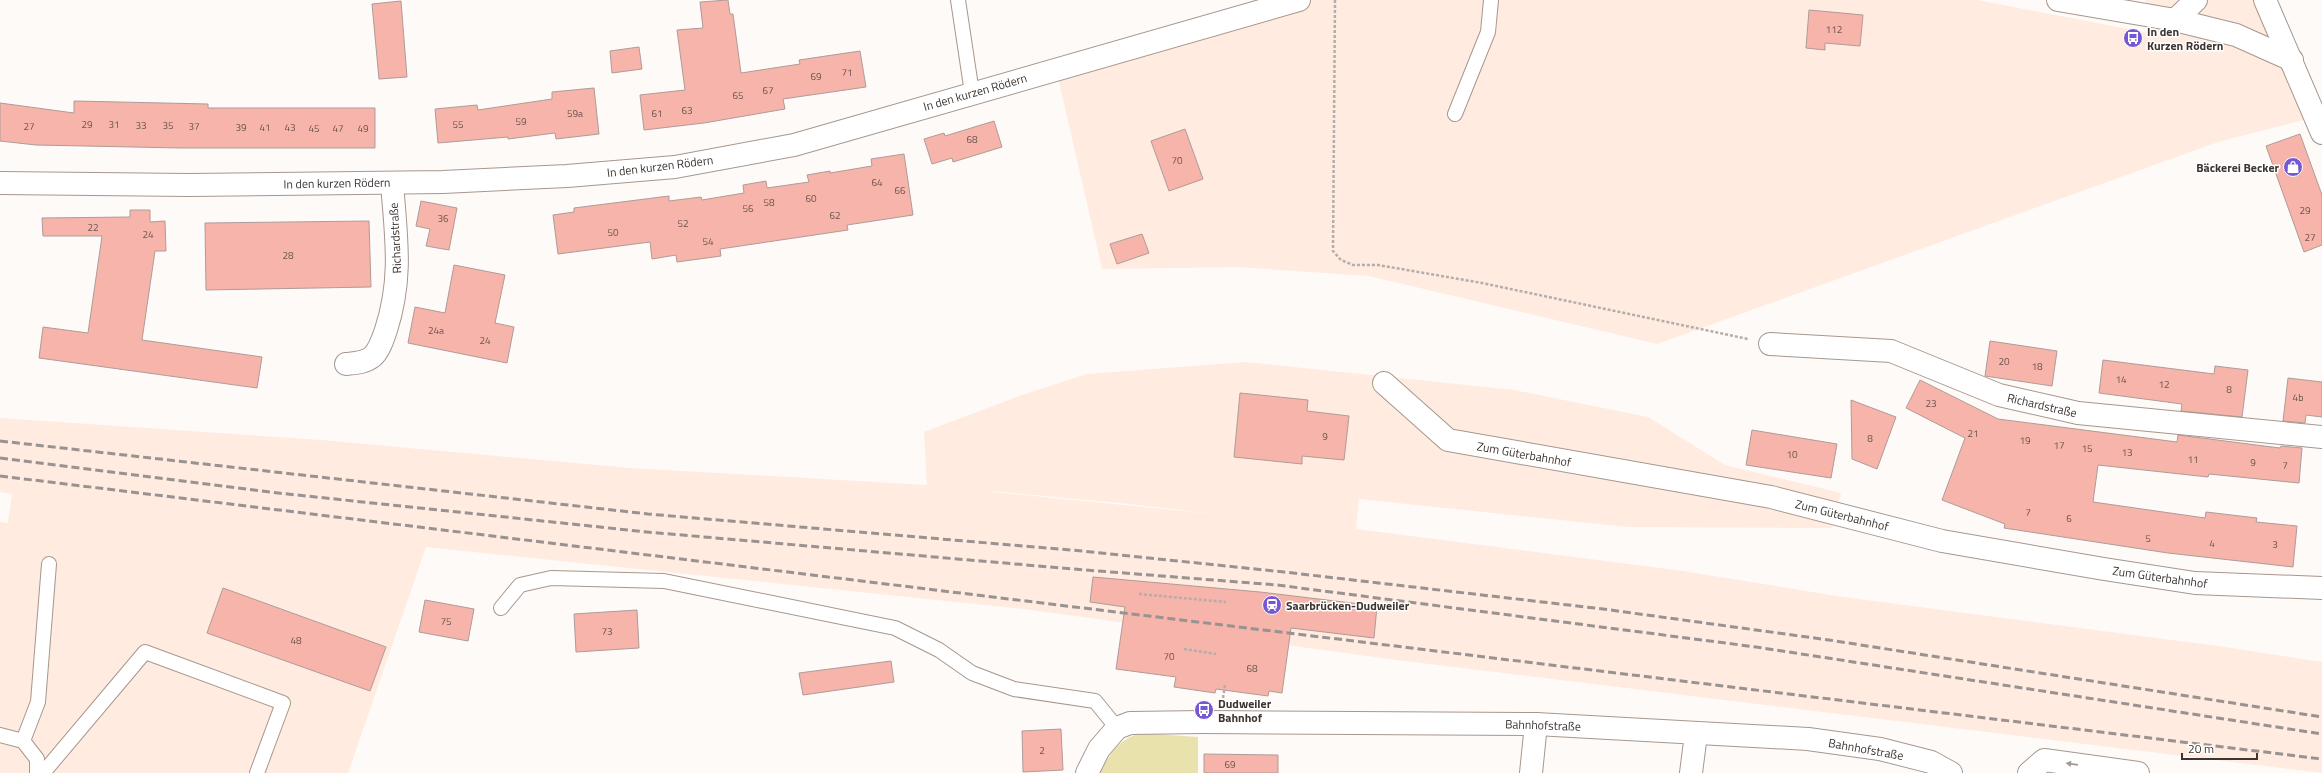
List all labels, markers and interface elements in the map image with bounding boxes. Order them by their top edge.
house number: 112 [1826,22,1842,37]
place label: In den Kurzen Rödern [2147,22,2223,55]
bus stop icon: In den Kurzen Rödern [2122,27,2144,49]
house number: 71 [841,65,853,80]
street label: In den kurzen Rödern [921,68,1029,116]
house number: 69 [810,69,822,84]
house number: 67 [762,83,774,98]
house number: 65 [732,88,744,103]
house number: 63 [681,103,693,118]
house number: 59a [567,106,583,121]
house number: 61 [651,106,663,121]
house number: 59 [515,114,527,129]
house number: 29 [81,117,93,132]
house number: 31 [108,117,120,132]
house number: 55 [452,117,464,132]
house number: 33 [135,118,147,133]
house number: 35 [162,118,174,133]
house number: 27 [23,119,35,134]
house number: 37 [188,119,200,134]
house number: 39 [235,120,247,135]
house number: 41 [259,120,271,135]
house number: 43 [284,120,296,135]
house number: 45 [308,121,320,136]
house number: 47 [332,121,344,136]
house number: 49 [357,121,369,136]
house number: 68 [966,132,978,147]
street label: In den kurzen Rödern [606,150,714,182]
house number: 70 [1171,153,1183,168]
shop icon: Bäckerei Becker [2282,156,2304,178]
place label: Bäckerei Becker [2196,158,2280,177]
street label: In den kurzen Rödern [283,173,391,193]
house number: 64 [871,175,883,190]
house number: 66 [894,183,906,198]
house number: 60 [805,191,817,206]
house number: 58 [763,195,775,210]
house number: 56 [742,201,754,216]
street label: Richardstraße [384,202,406,274]
house number: 29 [2299,203,2311,218]
house number: 62 [829,208,841,223]
house number: 36 [437,211,449,226]
house number: 52 [677,216,689,231]
house number: 22 [87,220,99,235]
house number: 50 [607,225,619,240]
house number: 24 [142,227,154,242]
house number: 27 [2304,230,2316,245]
house number: 54 [702,234,714,249]
house number: 28 [282,248,294,263]
house number: 24a [428,323,444,338]
house number: 24 [479,333,491,348]
house number: 20 [1998,354,2010,369]
house number: 18 [2031,359,2043,374]
house number: 14 [2115,372,2127,387]
house number: 12 [2158,377,2170,392]
house number: 8 [2226,382,2232,397]
street label: Richardstraße [2005,388,2079,422]
house number: 4b [2293,390,2303,405]
house number: 23 [1925,396,1937,411]
house number: 21 [1967,426,1979,441]
house number: 9 [1322,429,1328,444]
house number: 8 [1867,431,1873,446]
house number: 19 [2019,433,2031,448]
street label: Zum Güterbahnhof [1475,436,1573,472]
house number: 17 [2053,438,2065,453]
house number: 15 [2081,441,2093,456]
house number: 13 [2121,445,2133,460]
house number: 10 [1786,447,1798,462]
house number: 11 [2187,452,2199,467]
house number: 9 [2250,455,2256,470]
house number: 7 [2282,458,2288,473]
street label: Zum Güterbahnhof [1793,494,1891,536]
house number: 7 [2025,505,2031,520]
house number: 6 [2066,511,2072,526]
house number: 5 [2145,531,2151,546]
house number: 4 [2209,536,2215,551]
house number: 3 [2272,537,2278,552]
street label: Zum Güterbahnhof [2111,561,2209,593]
station icon: Saarbrücken-Dudweiler [1261,594,1283,616]
place label: Saarbrücken-Dudweiler [1286,596,1410,615]
house number: 75 [440,614,452,629]
house number: 73 [601,624,613,639]
house number: 48 [290,633,302,648]
house number: 70 [1163,649,1175,664]
house number: 68 [1246,661,1258,676]
place label: Dudweiler Bahnhof [1218,694,1272,727]
bus stop icon: Dudweiler Bahnhof [1193,699,1215,721]
street label: Bahnhofstraße [1505,714,1581,736]
street label: Bahnhofstraße [1827,733,1905,765]
scale bar [2182,735,2257,761]
text: 20 m [2188,739,2214,758]
house number: 2 [1039,743,1045,758]
house number: 69 [1224,757,1236,772]
one-way arrow [2065,761,2078,767]

